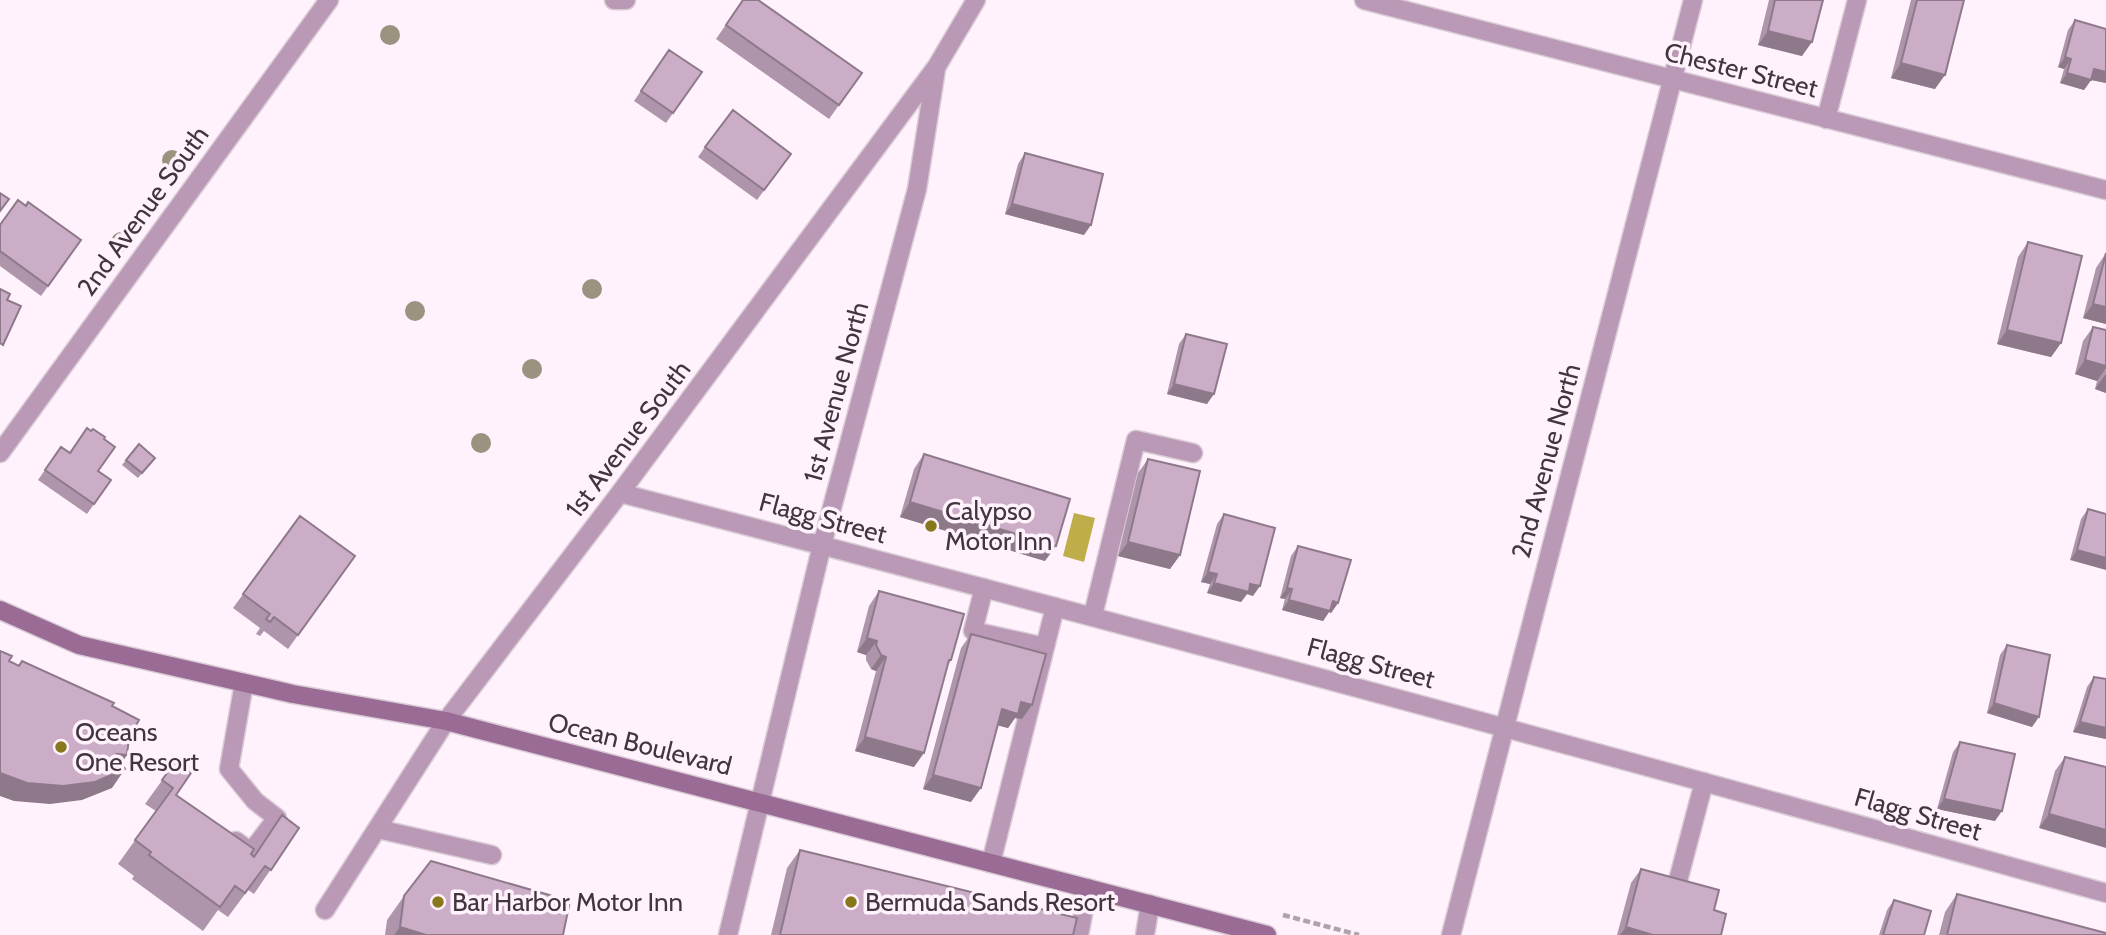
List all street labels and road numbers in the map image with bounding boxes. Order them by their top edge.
street label: Chester Street [1661,35,1821,105]
street label: 2nd Avenue South [70,120,216,302]
street label: 1st Avenue North [797,298,875,486]
street label: 1st Avenue South [559,354,697,524]
street label: 2nd Avenue North [1505,360,1587,562]
street label: Flagg Street [756,486,891,550]
street label: Flagg Street [1304,631,1439,695]
street label: Ocean Boulevard [545,706,735,782]
street label: Flagg Street [1851,781,1985,847]

